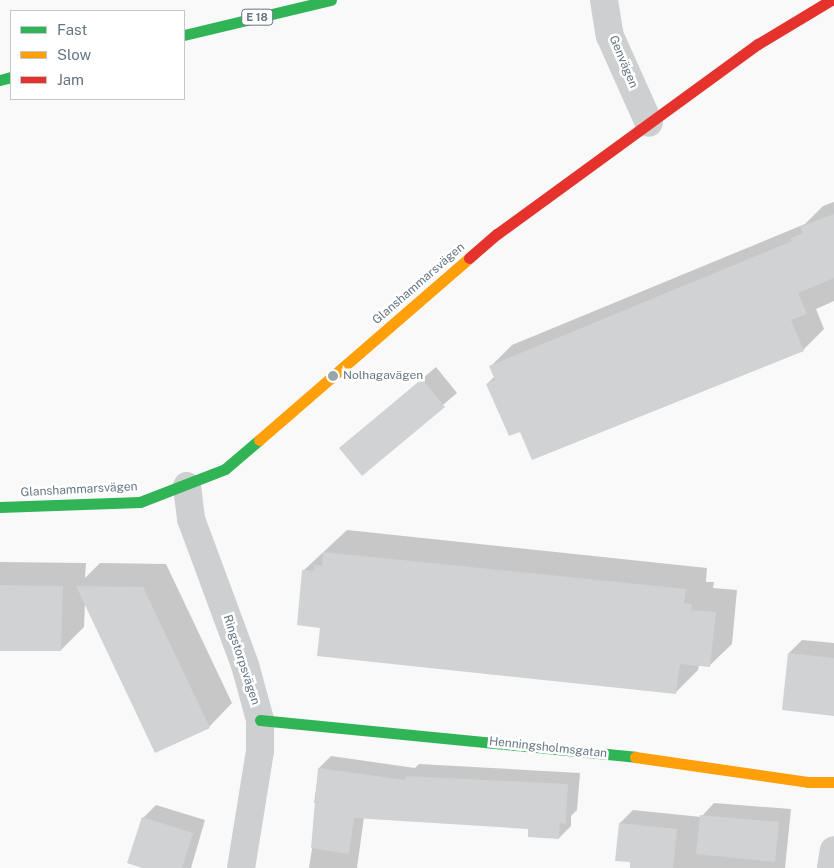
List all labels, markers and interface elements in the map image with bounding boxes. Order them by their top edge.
road number: E 18 [241,8,273,26]
legend [10,10,185,100]
text: Fast [57,21,87,38]
street label: Genvägen [605,33,641,91]
text: Slow [57,46,91,63]
text: Jam [57,71,84,88]
street label: Glanshammarsvägen [370,240,468,328]
place label: Nolhagavägen [343,369,423,383]
marker: Nolhagavägen [327,370,339,382]
street label: Glanshammarsvägen [20,480,138,500]
street label: Ringstorpsvägen [220,613,262,707]
street label: Henningsholmsgatan [488,735,608,761]

